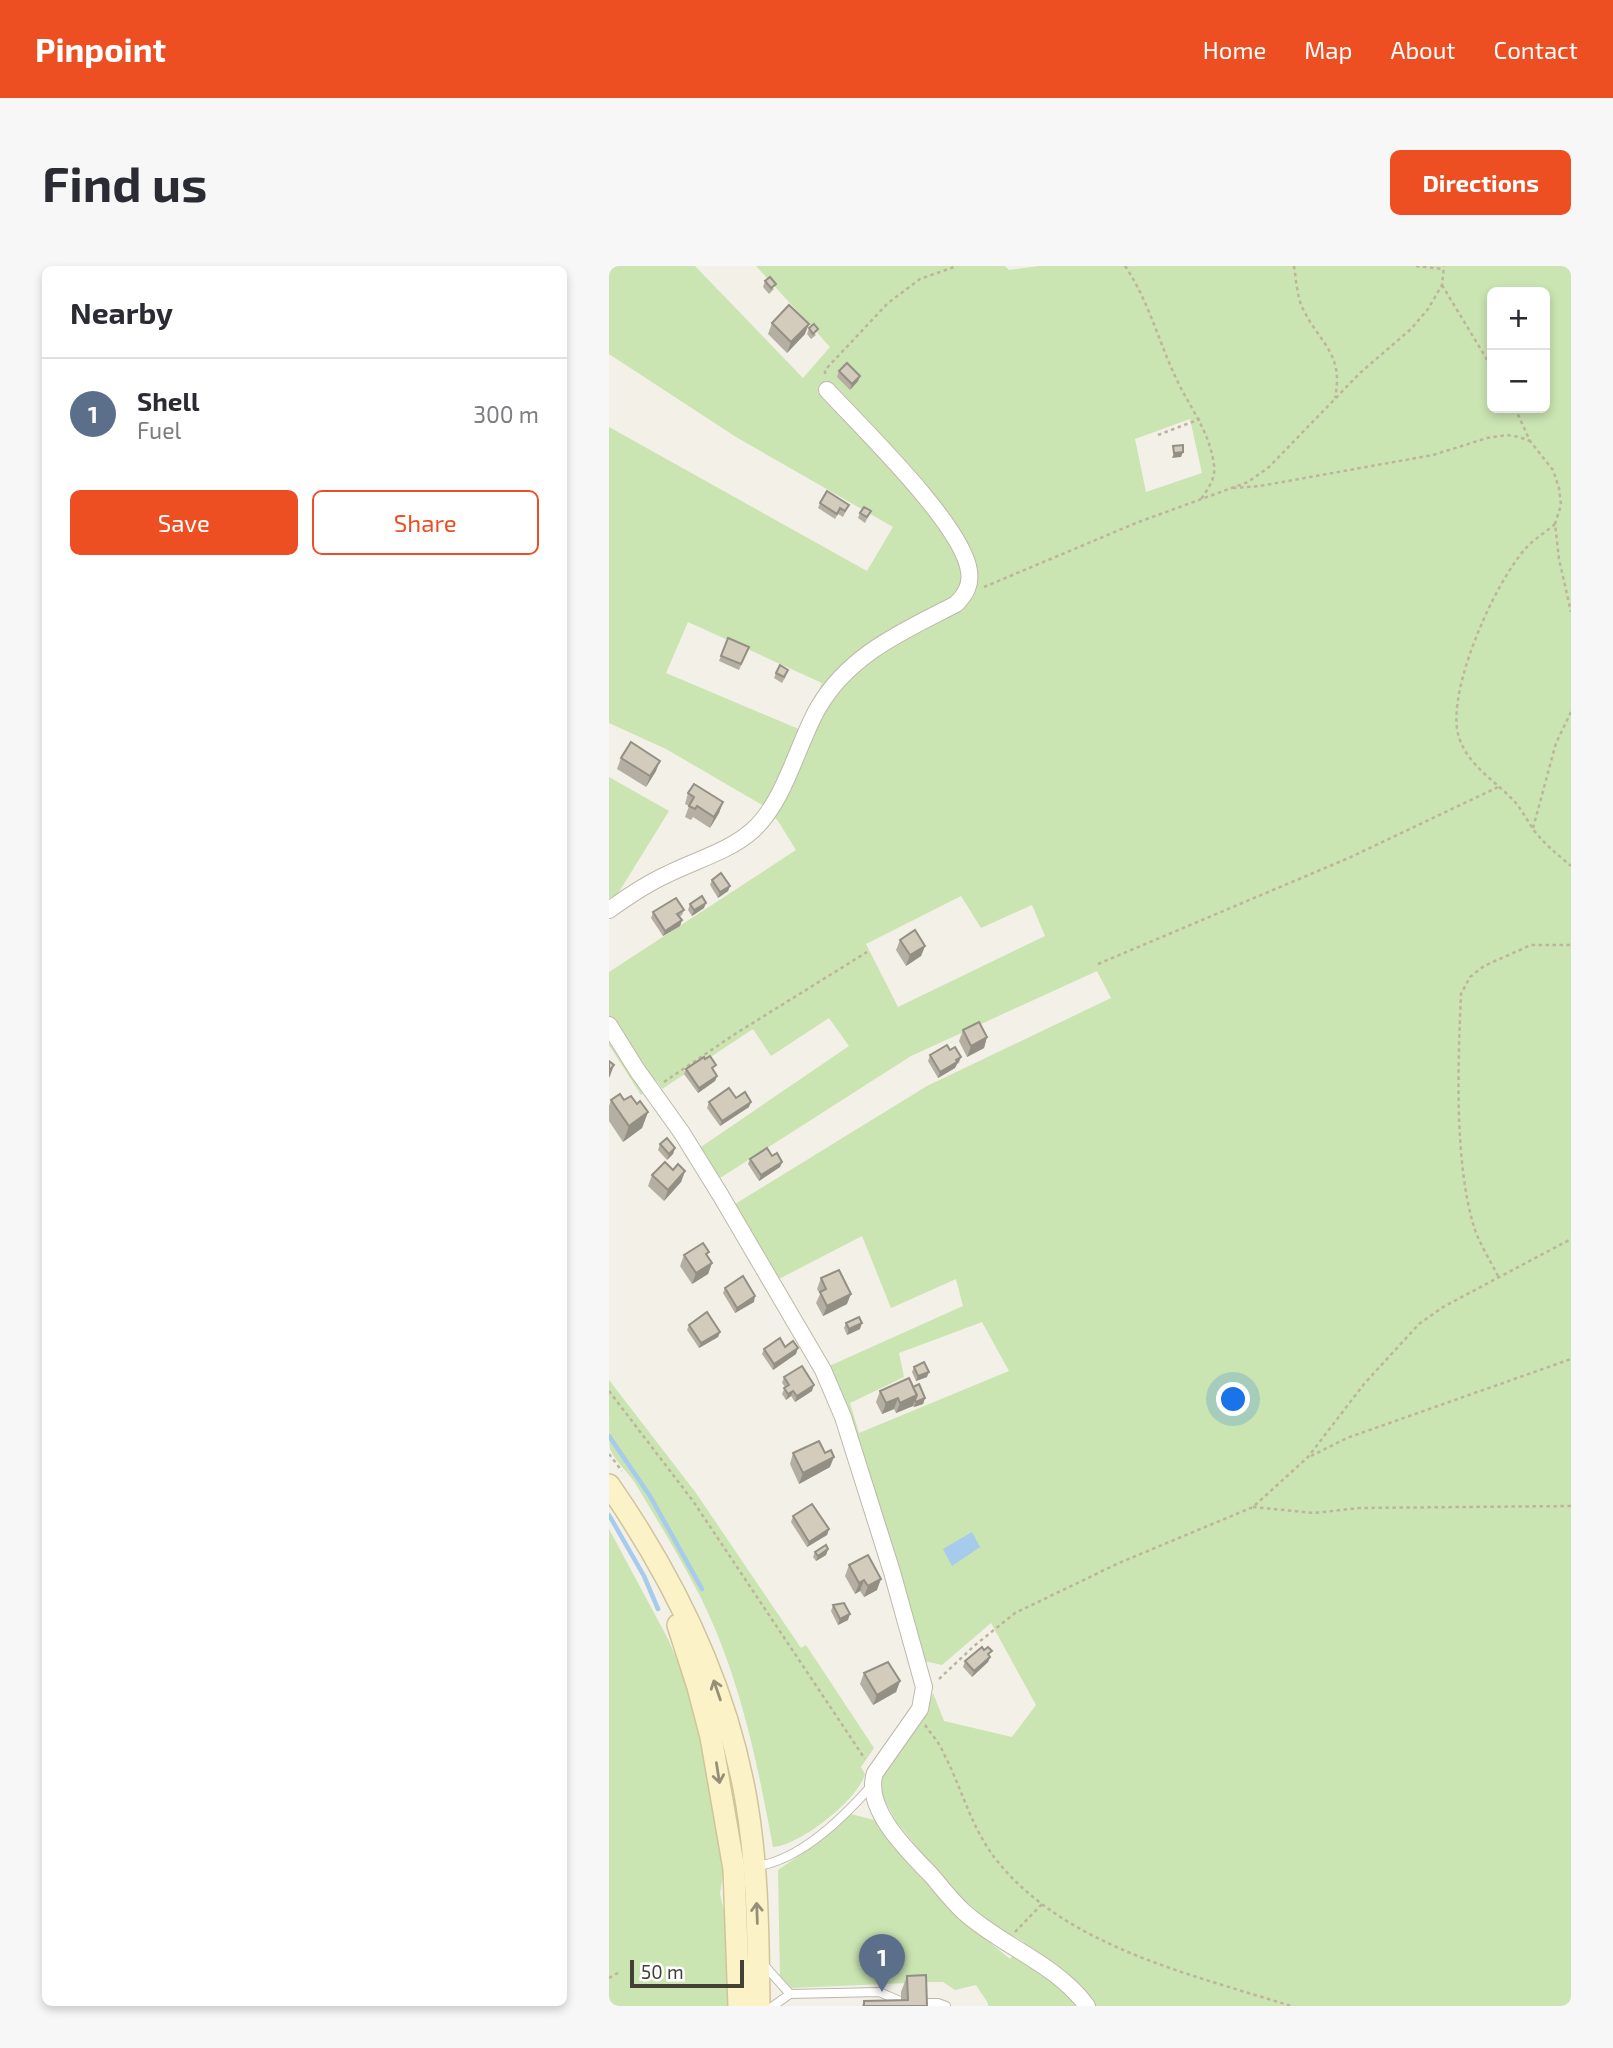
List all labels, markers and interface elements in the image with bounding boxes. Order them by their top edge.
text: Pinpoint [35,29,166,69]
text: Home [1203,35,1266,64]
text: Map [1304,35,1352,64]
text: About [1390,35,1456,64]
text: Contact [1494,35,1578,64]
button: Directions [1390,150,1571,215]
text: Find us [42,153,207,212]
map controls [1487,287,1550,413]
button: + [1487,287,1550,350]
text: Nearby [70,294,173,330]
button: − [1487,350,1550,413]
text: Shell [137,385,200,416]
text: 1 [88,400,98,428]
text: 300 m [473,400,539,428]
text: Fuel [137,416,181,444]
button: Save [70,490,298,555]
button: Share [312,490,539,555]
your location [1216,1382,1250,1416]
one-way arrow [710,1680,722,1702]
one-way arrow [712,1761,725,1784]
one-way arrow [750,1902,763,1925]
pin: 1 [859,1934,905,1992]
scale bar [630,1957,744,1989]
text: 50 m [641,1960,684,1983]

